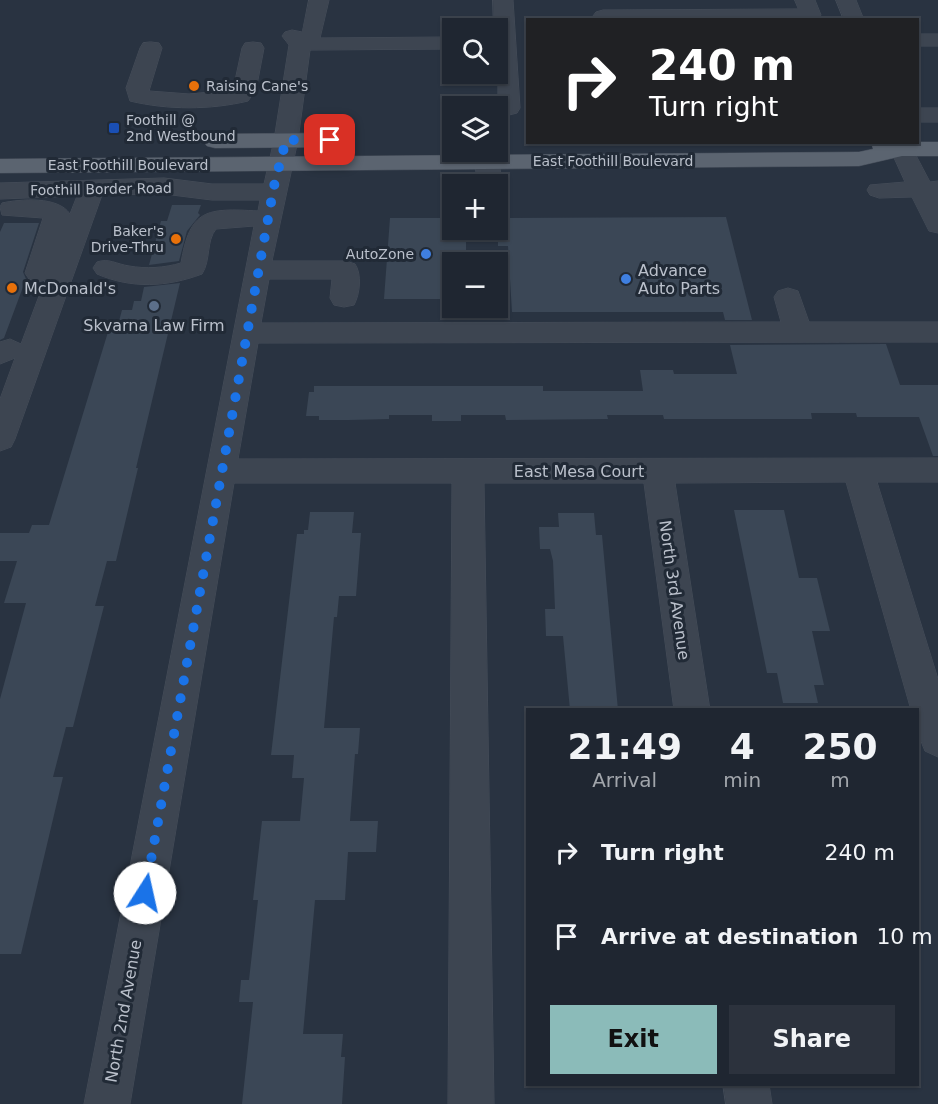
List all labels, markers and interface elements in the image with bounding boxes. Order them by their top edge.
map controls [442,18,508,318]
button: search [442,18,508,84]
text: 240 m [649,41,795,90]
icon: right [550,42,628,120]
place label: Raising Cane's [206,78,308,94]
marker: Raising Cane's [187,79,201,93]
text: Turn right [649,91,778,122]
button: layers [442,96,508,162]
place label: Foothill @ 2nd Westbound [126,112,236,144]
pin [304,114,355,165]
marker: Foothill @ 2nd Westbound [107,121,121,135]
icon: arrive [313,123,346,156]
street label: East Foothill Boulevard [533,153,693,169]
street label: East Foothill Boulevard [48,157,208,173]
button: + [442,174,508,240]
street label: Foothill Border Road [30,180,172,198]
place label: Baker's Drive-Thru [91,223,164,255]
marker: Baker's Drive-Thru [169,232,183,246]
place label: AutoZone [346,246,414,262]
marker: AutoZone [419,247,433,261]
button: − [442,252,508,318]
place label: Advance Auto Parts [638,261,720,298]
marker: Advance Auto Parts [619,272,633,286]
place label: McDonald's [24,279,116,298]
marker: McDonald's [5,281,19,295]
marker: Skvarna Law Firm [147,299,161,313]
place label: Skvarna Law Firm [83,316,225,335]
street label: East Mesa Court [514,462,644,481]
street label: North 3rd Avenue [655,519,694,661]
text: 21:49 [567,726,682,767]
text: 4 [730,726,755,767]
text: 250 [802,726,878,767]
text: Arrival [592,768,657,792]
text: min [723,768,761,792]
text: m [830,768,850,792]
icon: right [550,836,583,869]
text: Turn right [601,840,724,865]
text: 240 m [825,840,895,865]
position arrow [113,861,177,925]
icon: arrive [550,920,583,953]
text: Arrive at destination [601,924,858,949]
text: 10 m [876,924,933,949]
street label: North 2nd Avenue [102,938,145,1084]
button: Exit [550,1005,717,1074]
button: Share [729,1005,895,1074]

